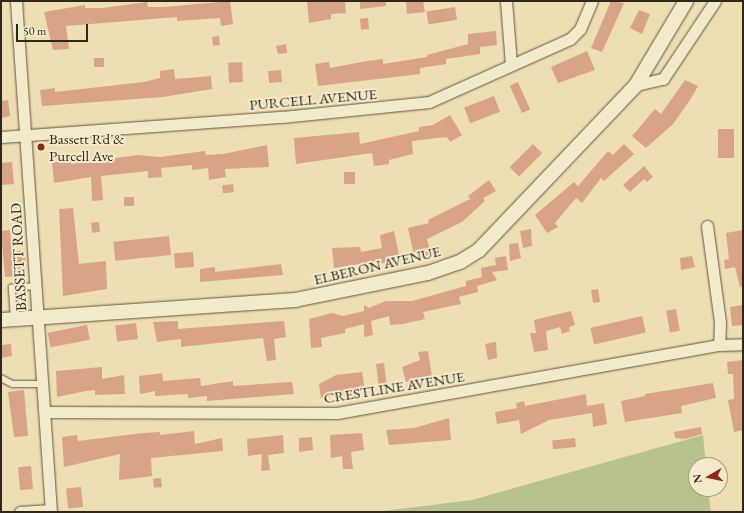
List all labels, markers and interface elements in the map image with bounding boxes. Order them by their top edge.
scale bar [18,16,90,42]
text: 50 m [23,23,46,39]
street label: PURCELL AVENUE [249,84,377,114]
place label: Bassett Rd & Purcell Ave [49,129,124,164]
marker: Bassett Rd & Purcell Ave [36,142,46,152]
street label: BASSETT ROAD [6,203,30,311]
street label: ELBERON AVENUE [312,242,442,288]
street label: CRESTLINE AVENUE [322,367,466,407]
north arrow [688,457,728,497]
text: N [690,473,705,484]

